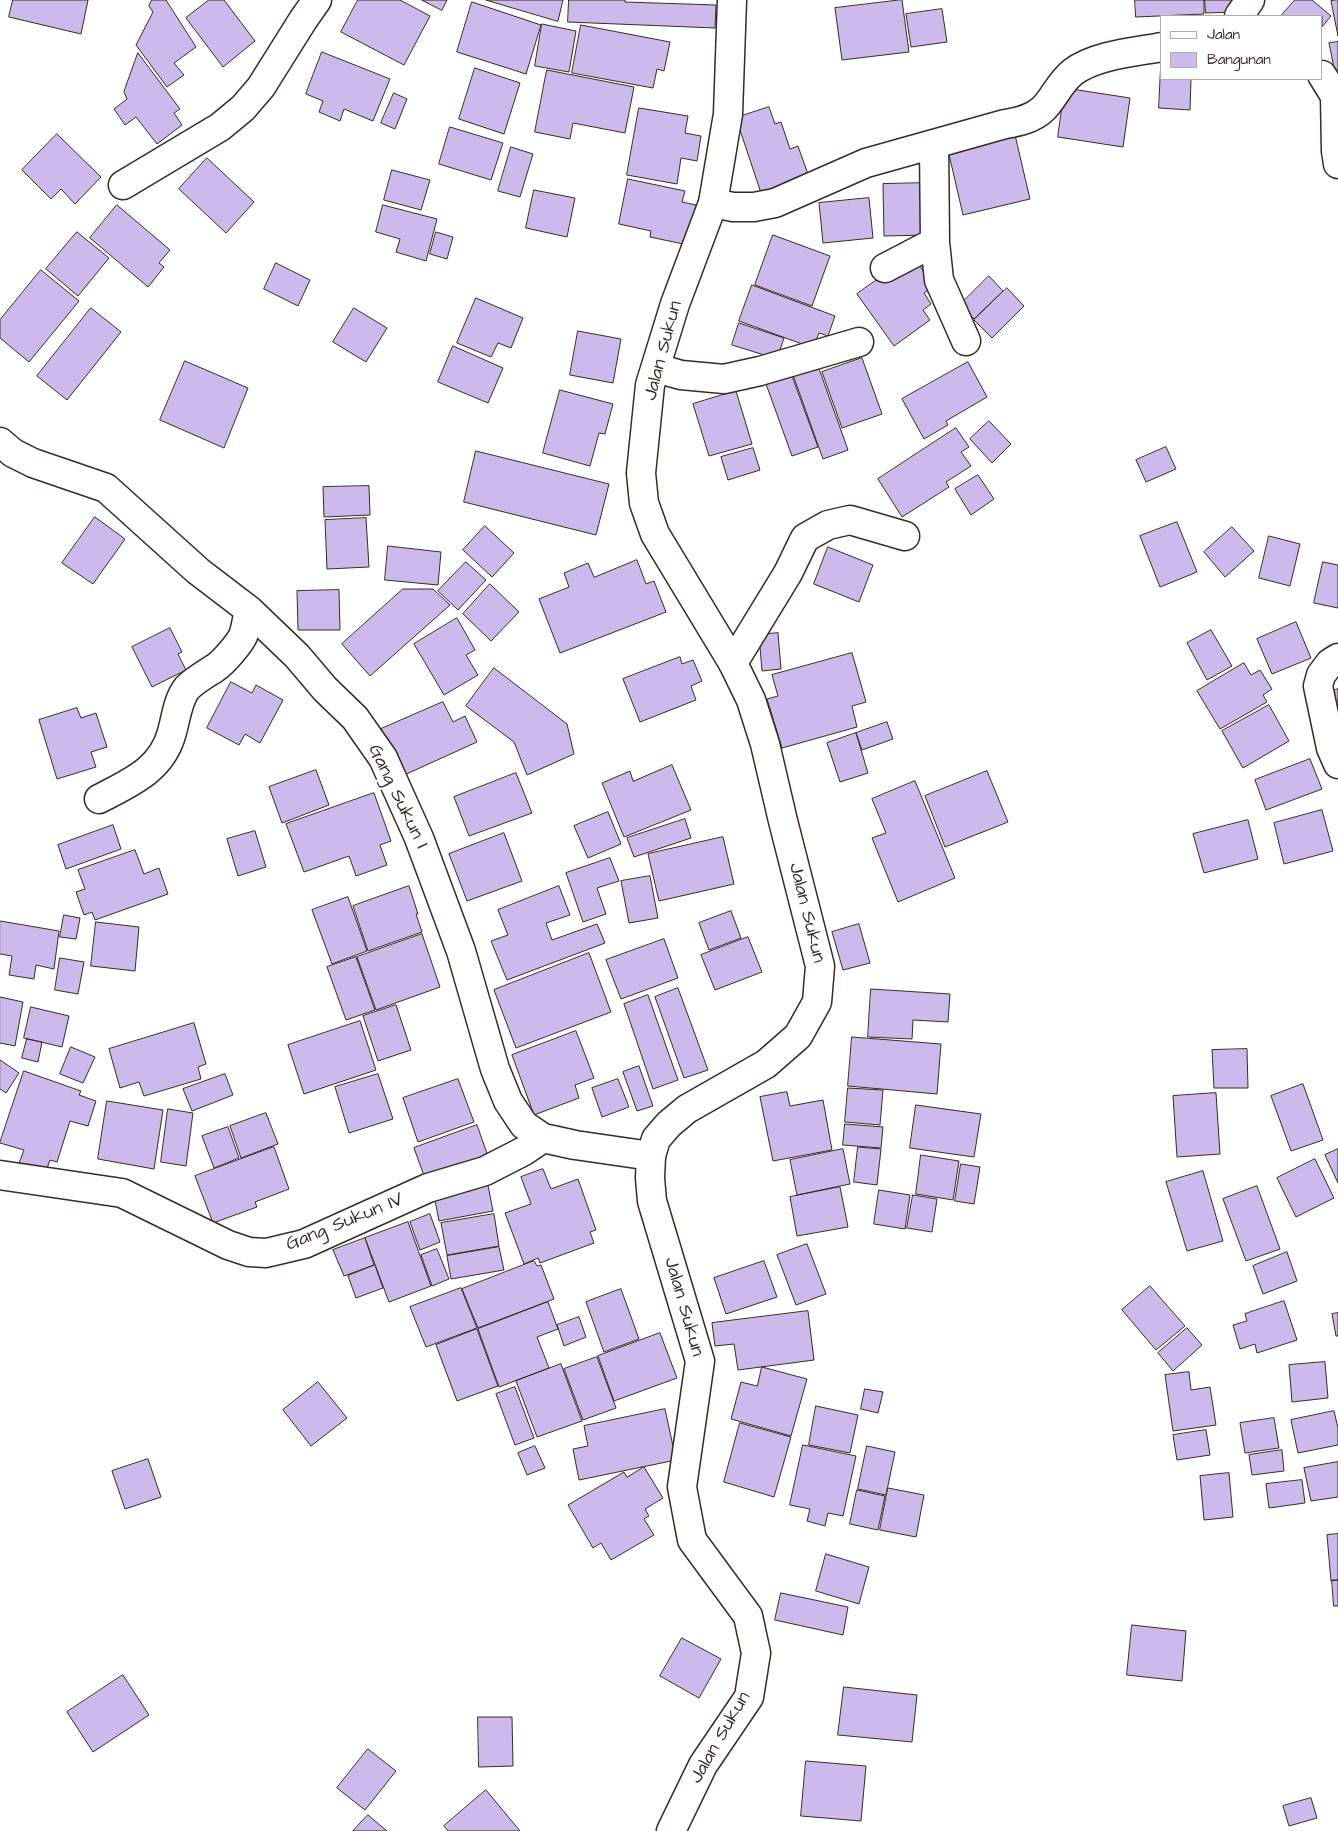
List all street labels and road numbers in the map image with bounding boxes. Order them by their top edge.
street label: Jalan Sukun [640,299,688,403]
street label: Gang Sukun I [362,741,432,853]
street label: Jalan Sukun [783,861,829,965]
street label: Gang Sukun IV [283,1189,407,1257]
street label: Jalan Sukun [658,1255,708,1359]
street label: Jalan Sukun [686,1688,756,1788]

